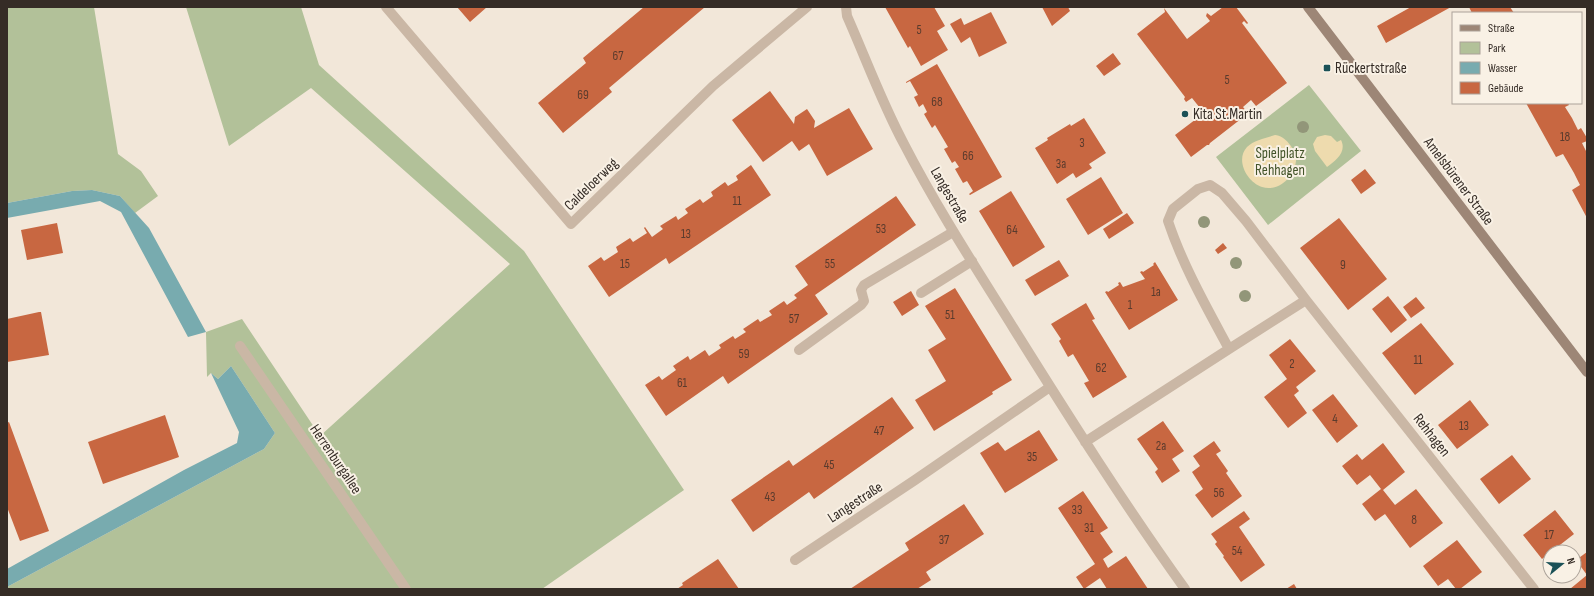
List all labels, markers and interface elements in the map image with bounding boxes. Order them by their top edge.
legend [1452,12,1582,104]
text: Straße [1488,21,1515,36]
house number: 5 [916,22,922,38]
text: Park [1488,41,1506,56]
house number: 67 [613,48,624,64]
place label: Rückertstraße [1335,59,1407,78]
text: Wasser [1488,61,1517,76]
marker: Rückertstraße [1322,63,1332,73]
house number: 5 [1224,72,1230,88]
text: Gebäude [1488,81,1523,96]
house number: 69 [577,87,589,103]
house number: 68 [931,94,943,110]
place label: Kita St.Martin [1193,105,1262,124]
marker: Kita St.Martin [1180,109,1190,119]
house number: 18 [1560,129,1570,145]
street label: Amelsbürener Straße [1419,133,1498,229]
house number: 3 [1079,135,1085,151]
park label: Spielplatz Rehhagen [1255,144,1305,180]
house number: 66 [962,148,974,164]
street label: Caldeloerweg [560,154,622,215]
house number: 3a [1056,156,1066,172]
street label: Langestraße [926,164,973,227]
house number: 11 [732,193,742,209]
house number: 53 [876,221,886,237]
house number: 64 [1006,222,1018,238]
house number: 13 [681,226,691,242]
house number: 15 [620,256,630,272]
house number: 55 [825,256,835,272]
house number: 9 [1340,257,1346,273]
house number: 1a [1151,284,1161,300]
house number: 1 [1128,297,1133,313]
house number: 51 [945,307,955,323]
house number: 57 [789,311,800,327]
house number: 59 [739,346,750,362]
house number: 11 [1413,352,1423,368]
house number: 2 [1289,356,1295,372]
house number: 62 [1095,360,1107,376]
house number: 61 [677,375,688,391]
street label: Rehhagen [1409,410,1454,461]
house number: 4 [1332,411,1338,427]
house number: 13 [1459,418,1469,434]
street label: Herrenburgallee [305,421,366,498]
house number: 47 [874,423,885,439]
house number: 2a [1156,438,1166,454]
house number: 35 [1027,449,1037,465]
house number: 45 [824,457,834,473]
street label: Langestraße [824,478,886,527]
house number: 56 [1214,485,1225,501]
house number: 43 [765,489,775,505]
house number: 33 [1072,502,1082,518]
house number: 8 [1411,512,1417,528]
house number: 31 [1084,520,1094,536]
house number: 17 [1544,527,1555,543]
house number: 37 [939,532,950,548]
house number: 54 [1232,543,1243,559]
north arrow [1542,544,1582,584]
text: N [1564,556,1578,566]

